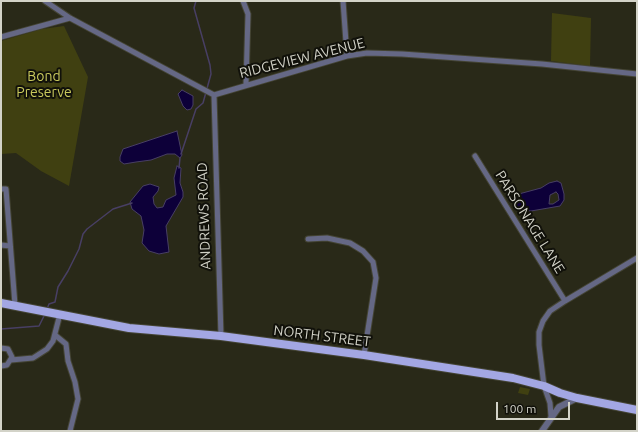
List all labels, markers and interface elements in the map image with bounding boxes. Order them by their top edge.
street label: RIDGEVIEW AVENUE [238,34,366,82]
park label: Bond Preserve [16,68,72,100]
street label: ANDREWS ROAD [194,162,214,270]
street label: PARSONAGE LANE [492,168,568,276]
street label: NORTH STREET [273,322,371,350]
scale bar [498,394,572,420]
text: 100 m [503,402,536,415]

